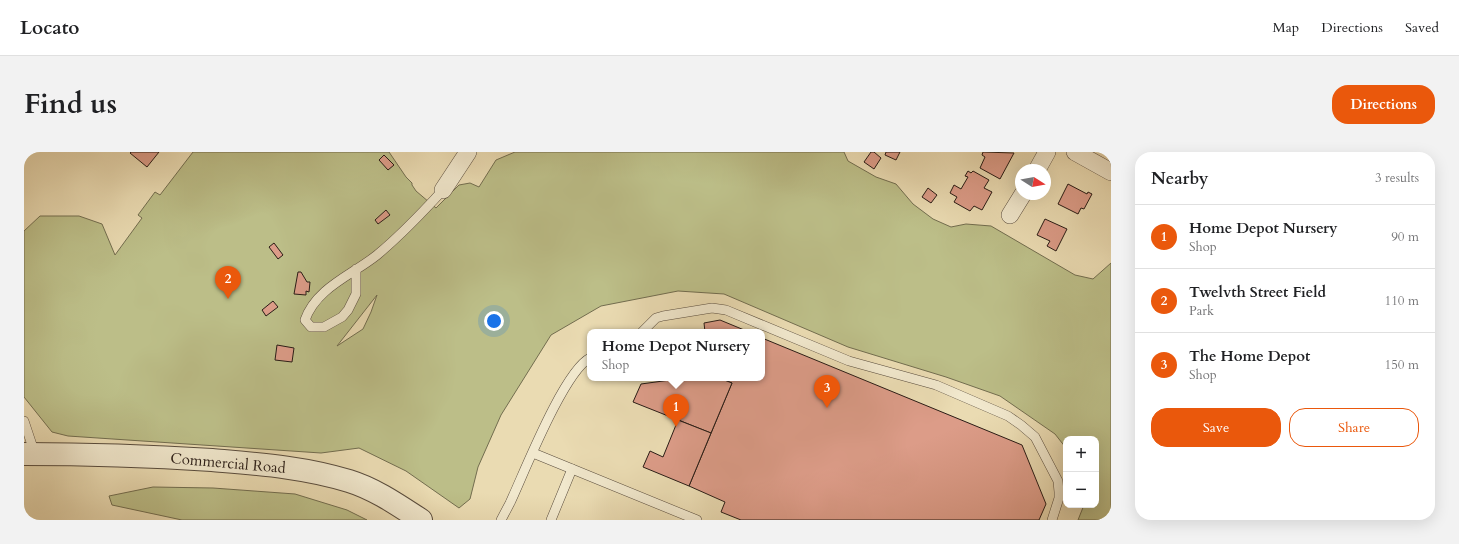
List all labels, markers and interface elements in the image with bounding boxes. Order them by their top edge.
text: Locato [20,15,79,41]
text: Map [1273,18,1299,37]
text: Directions [1321,18,1383,37]
text: Saved [1405,18,1439,37]
text: Find us [24,85,117,123]
button: Directions [1332,85,1435,124]
north arrow [1015,164,1051,200]
text: Nearby [1151,167,1208,190]
text: 3 results [1375,169,1419,187]
text: Home Depot Nursery [1189,218,1338,238]
text: 1 [1161,228,1167,246]
text: 90 m [1391,228,1419,246]
text: Shop [1189,238,1217,256]
pin: 2 [215,266,241,299]
text: Twelvth Street Field [1189,282,1326,302]
text: 2 [1161,292,1167,310]
text: 110 m [1385,292,1419,310]
text: Park [1189,302,1214,320]
your location [484,311,504,331]
popup [587,329,765,381]
text: Home Depot Nursery [602,336,750,356]
text: The Home Depot [1189,346,1310,366]
text: Shop [602,356,629,374]
text: 3 [1161,356,1167,374]
text: 150 m [1385,356,1419,374]
text: Shop [1189,366,1217,384]
pin: 3 [814,375,840,408]
pin: 1 [663,394,689,427]
button: Save [1151,408,1281,447]
button: Share [1289,408,1419,447]
map controls [1063,436,1099,508]
button: + [1063,436,1099,472]
street label: Commercial Road [170,448,286,478]
button: − [1063,472,1099,508]

